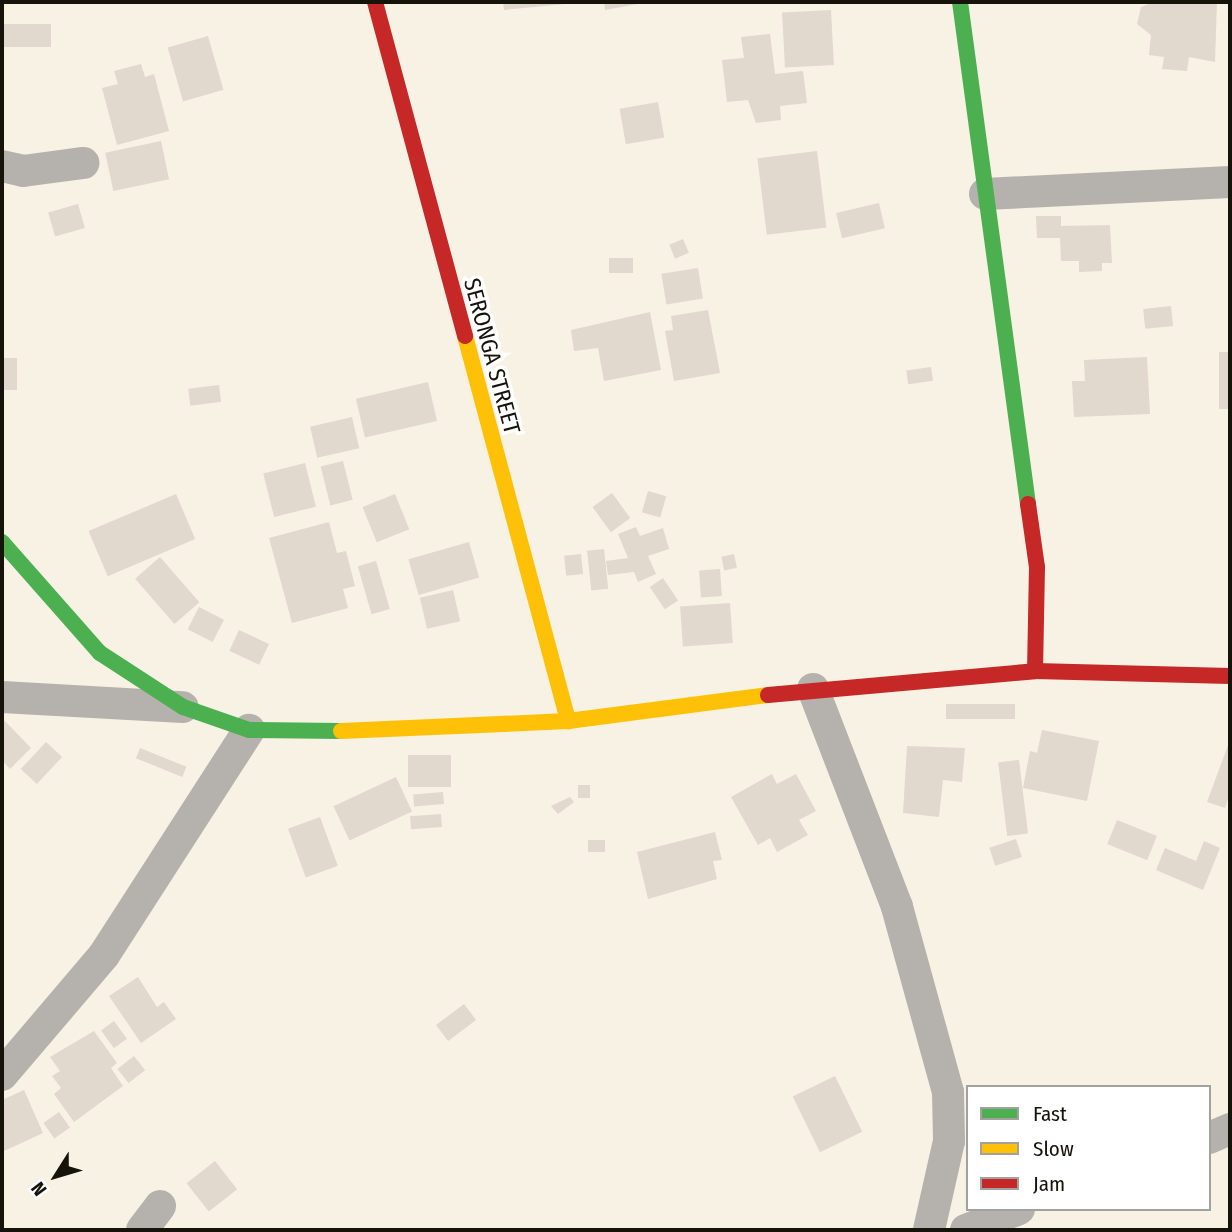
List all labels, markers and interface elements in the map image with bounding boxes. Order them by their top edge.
street label: SERONGA STREET [458,275,526,437]
legend [966,1085,1211,1211]
text: Fast [1033,1101,1067,1127]
text: Slow [1033,1136,1074,1162]
north arrow [21,1141,91,1211]
text: Jam [1033,1171,1065,1197]
text: N [26,1177,51,1200]

